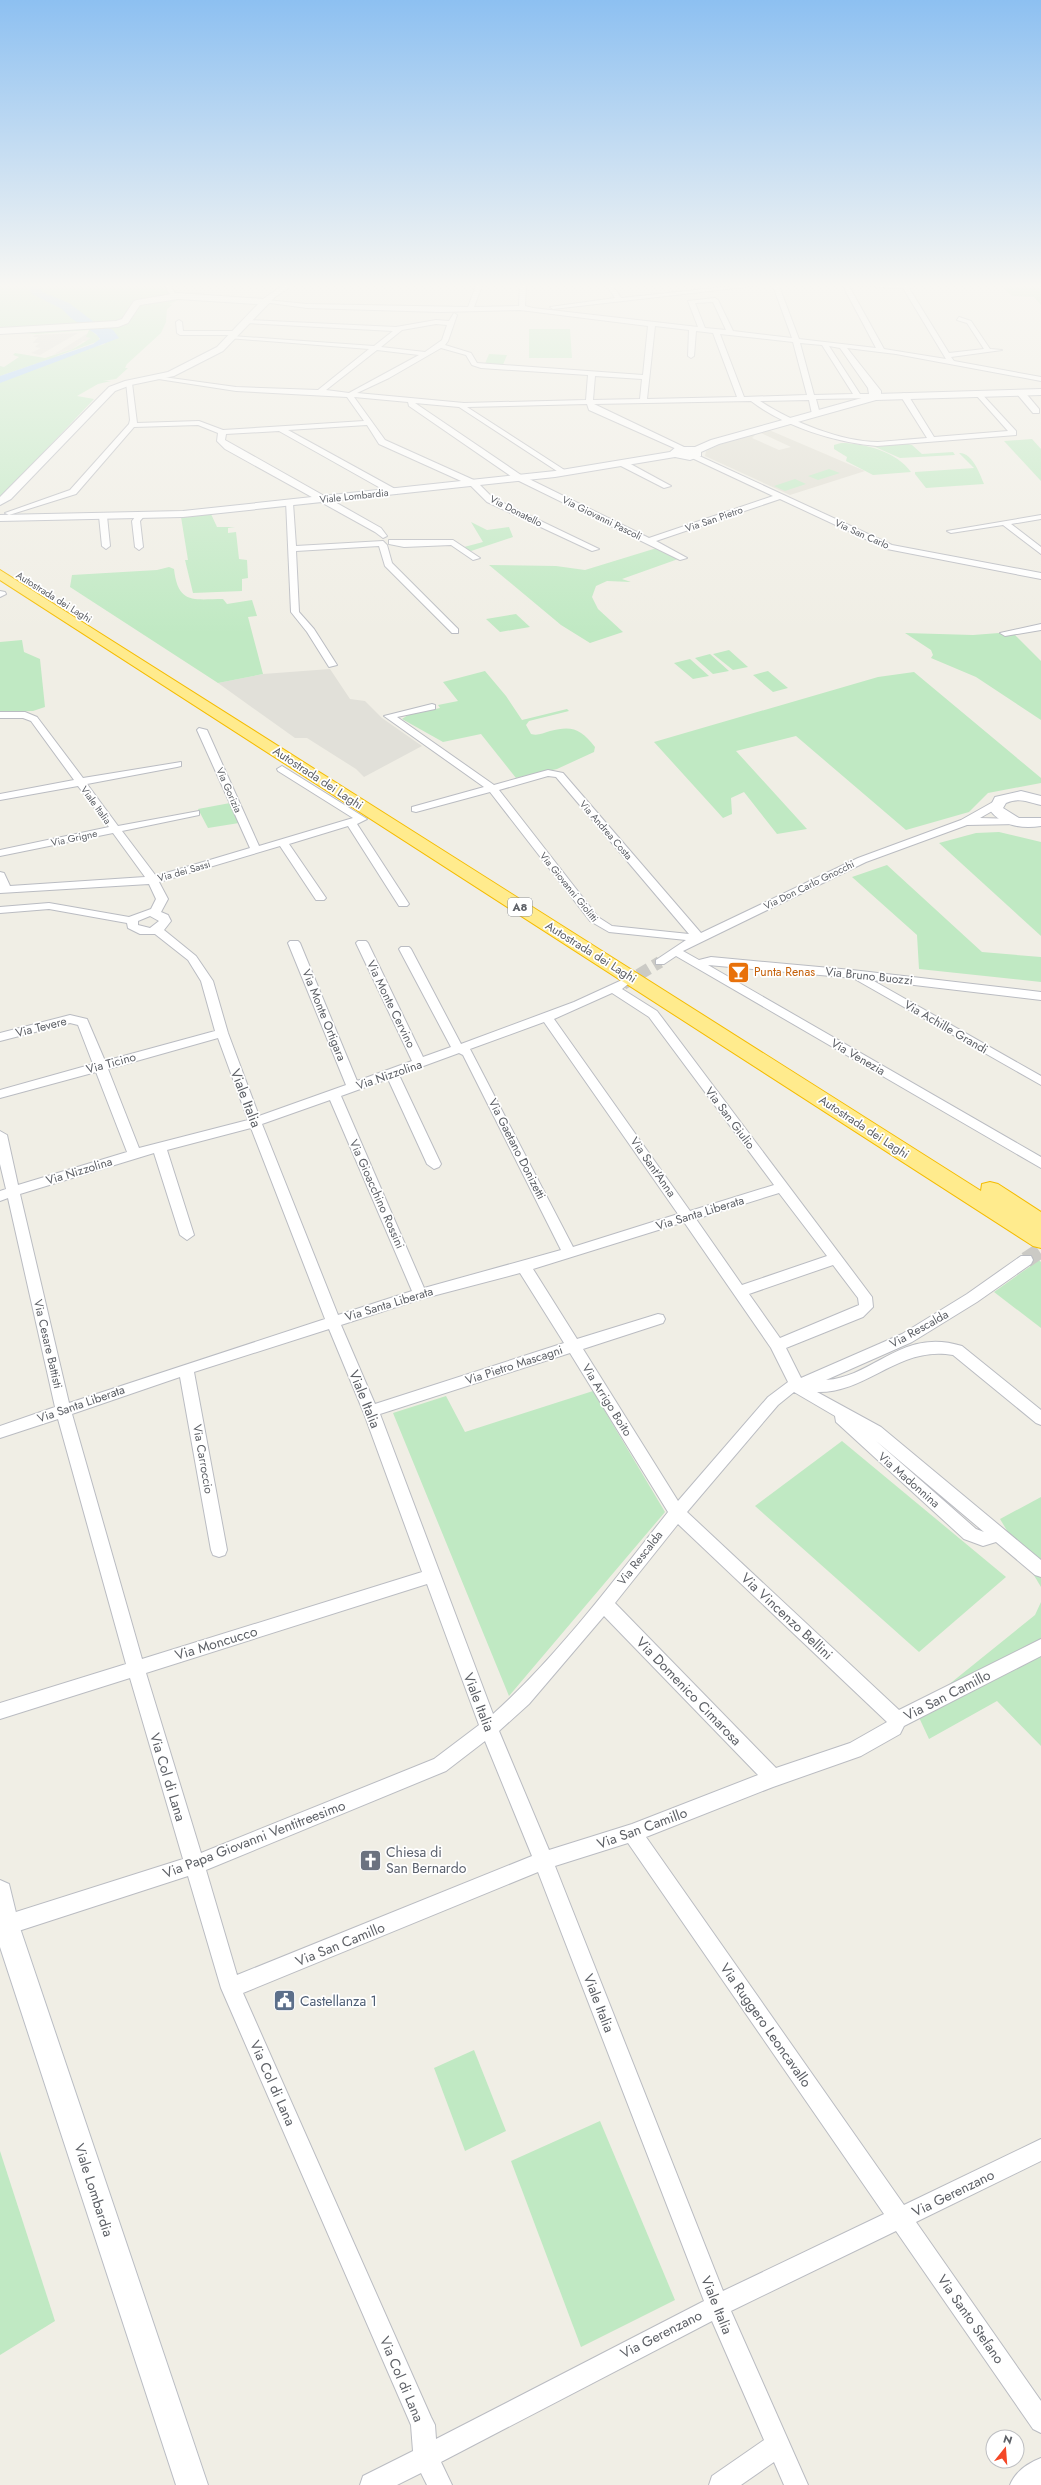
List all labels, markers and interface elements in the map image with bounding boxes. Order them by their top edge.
street label: Viale Lombardia [319,485,389,507]
street label: Via Donatello [487,491,545,531]
street label: Via Giovanni Pascoli [560,492,644,544]
street label: Via San Pietro [683,502,745,536]
street label: Via San Carlo [832,515,892,553]
street label: Autostrada dei Laghi [13,568,95,626]
street label: Autostrada dei Laghi [269,742,367,814]
street label: Via Gorizia [212,765,246,815]
street label: Viale Italia [77,783,115,827]
street label: Via Andrea Costa [576,797,636,863]
street label: Via Grigne [50,826,98,850]
street label: Via Giovanni Giolitti [536,849,602,925]
street label: Via dei Sassi [156,856,212,886]
street label: Via Don Carlo Gnocchi [761,857,857,913]
road number: A8 [508,898,532,916]
street label: Autostrada dei Laghi [542,917,640,987]
street label: Via Monte Cervino [362,957,420,1051]
bar icon: Punta Renas [726,959,752,985]
street label: Via Bruno Buozzi [824,962,914,990]
place label: Punta Renas [754,963,815,981]
street label: Via Monte Ortigara [297,966,351,1064]
street label: Via Achille Grandi [901,996,991,1058]
street label: Via Tevere [13,1012,69,1042]
street label: Via Venezia [827,1034,889,1080]
street label: Via Ticino [84,1048,138,1078]
street label: Via Nizzolina [354,1055,425,1095]
street label: Viale Italia [226,1066,266,1130]
street label: Via San Giulio [701,1083,760,1153]
street label: Autostrada dei Laghi [815,1091,913,1163]
street label: Via Gaetano Donizetti [484,1095,550,1203]
street label: Via Sant'Anna [626,1133,681,1201]
street label: Via Gioacchino Rossini [345,1136,409,1252]
street label: Via Nizzolina [44,1152,115,1190]
street label: Via Santa Liberata [654,1191,747,1235]
street label: Via Santa Liberata [343,1282,436,1326]
street label: Via Cesare Battisti [29,1297,67,1391]
street label: Via Rescalda [886,1305,952,1353]
street label: Via Pietro Mascagni [463,1341,565,1389]
street label: Via Arrigo Boito [578,1360,637,1440]
street label: Viale Italia [344,1367,386,1431]
street label: Via Santa Liberata [35,1381,127,1427]
street label: Via Carroccio [188,1423,218,1496]
street label: Via Madonnina [874,1448,944,1512]
street label: Via Rescalda [613,1527,667,1589]
street label: Via Vincenzo Bellini [736,1568,838,1664]
street label: Via Moncucco [172,1621,260,1665]
street label: Via Domenico Cimarosa [632,1632,746,1750]
street label: Via San Camillo [900,1664,994,1725]
street label: Viale Italia [459,1670,499,1734]
street label: Via Col di Lana [145,1730,191,1824]
street label: Via Papa Giovanni Ventitreesimo [160,1795,348,1883]
street label: Via San Camillo [594,1802,690,1854]
place label: Chiesa di San Bernardo [386,1842,467,1878]
church icon: Chiesa di San Bernardo [358,1847,384,1873]
street label: Via San Camillo [292,1917,388,1971]
street label: Via Ruggero Leoncavallo [716,1959,817,2091]
street label: Viale Italia [579,1971,619,2035]
public building icon: Castellanza 1 [271,1988,297,2014]
place label: Castellanza 1 [300,1991,377,2011]
street label: Via Col di Lana [245,2037,301,2129]
street label: Viale Lombardia [70,2141,118,2239]
street label: Via Gerenzano [909,2164,998,2222]
street label: Via Santo Stefano [933,2270,1009,2368]
street label: Viale Italia [696,2273,738,2337]
street label: Via Gerenzano [617,2305,706,2363]
street label: Via Col di Lana [375,2333,429,2425]
north arrow [985,2429,1025,2469]
text: N [1001,2431,1014,2448]

